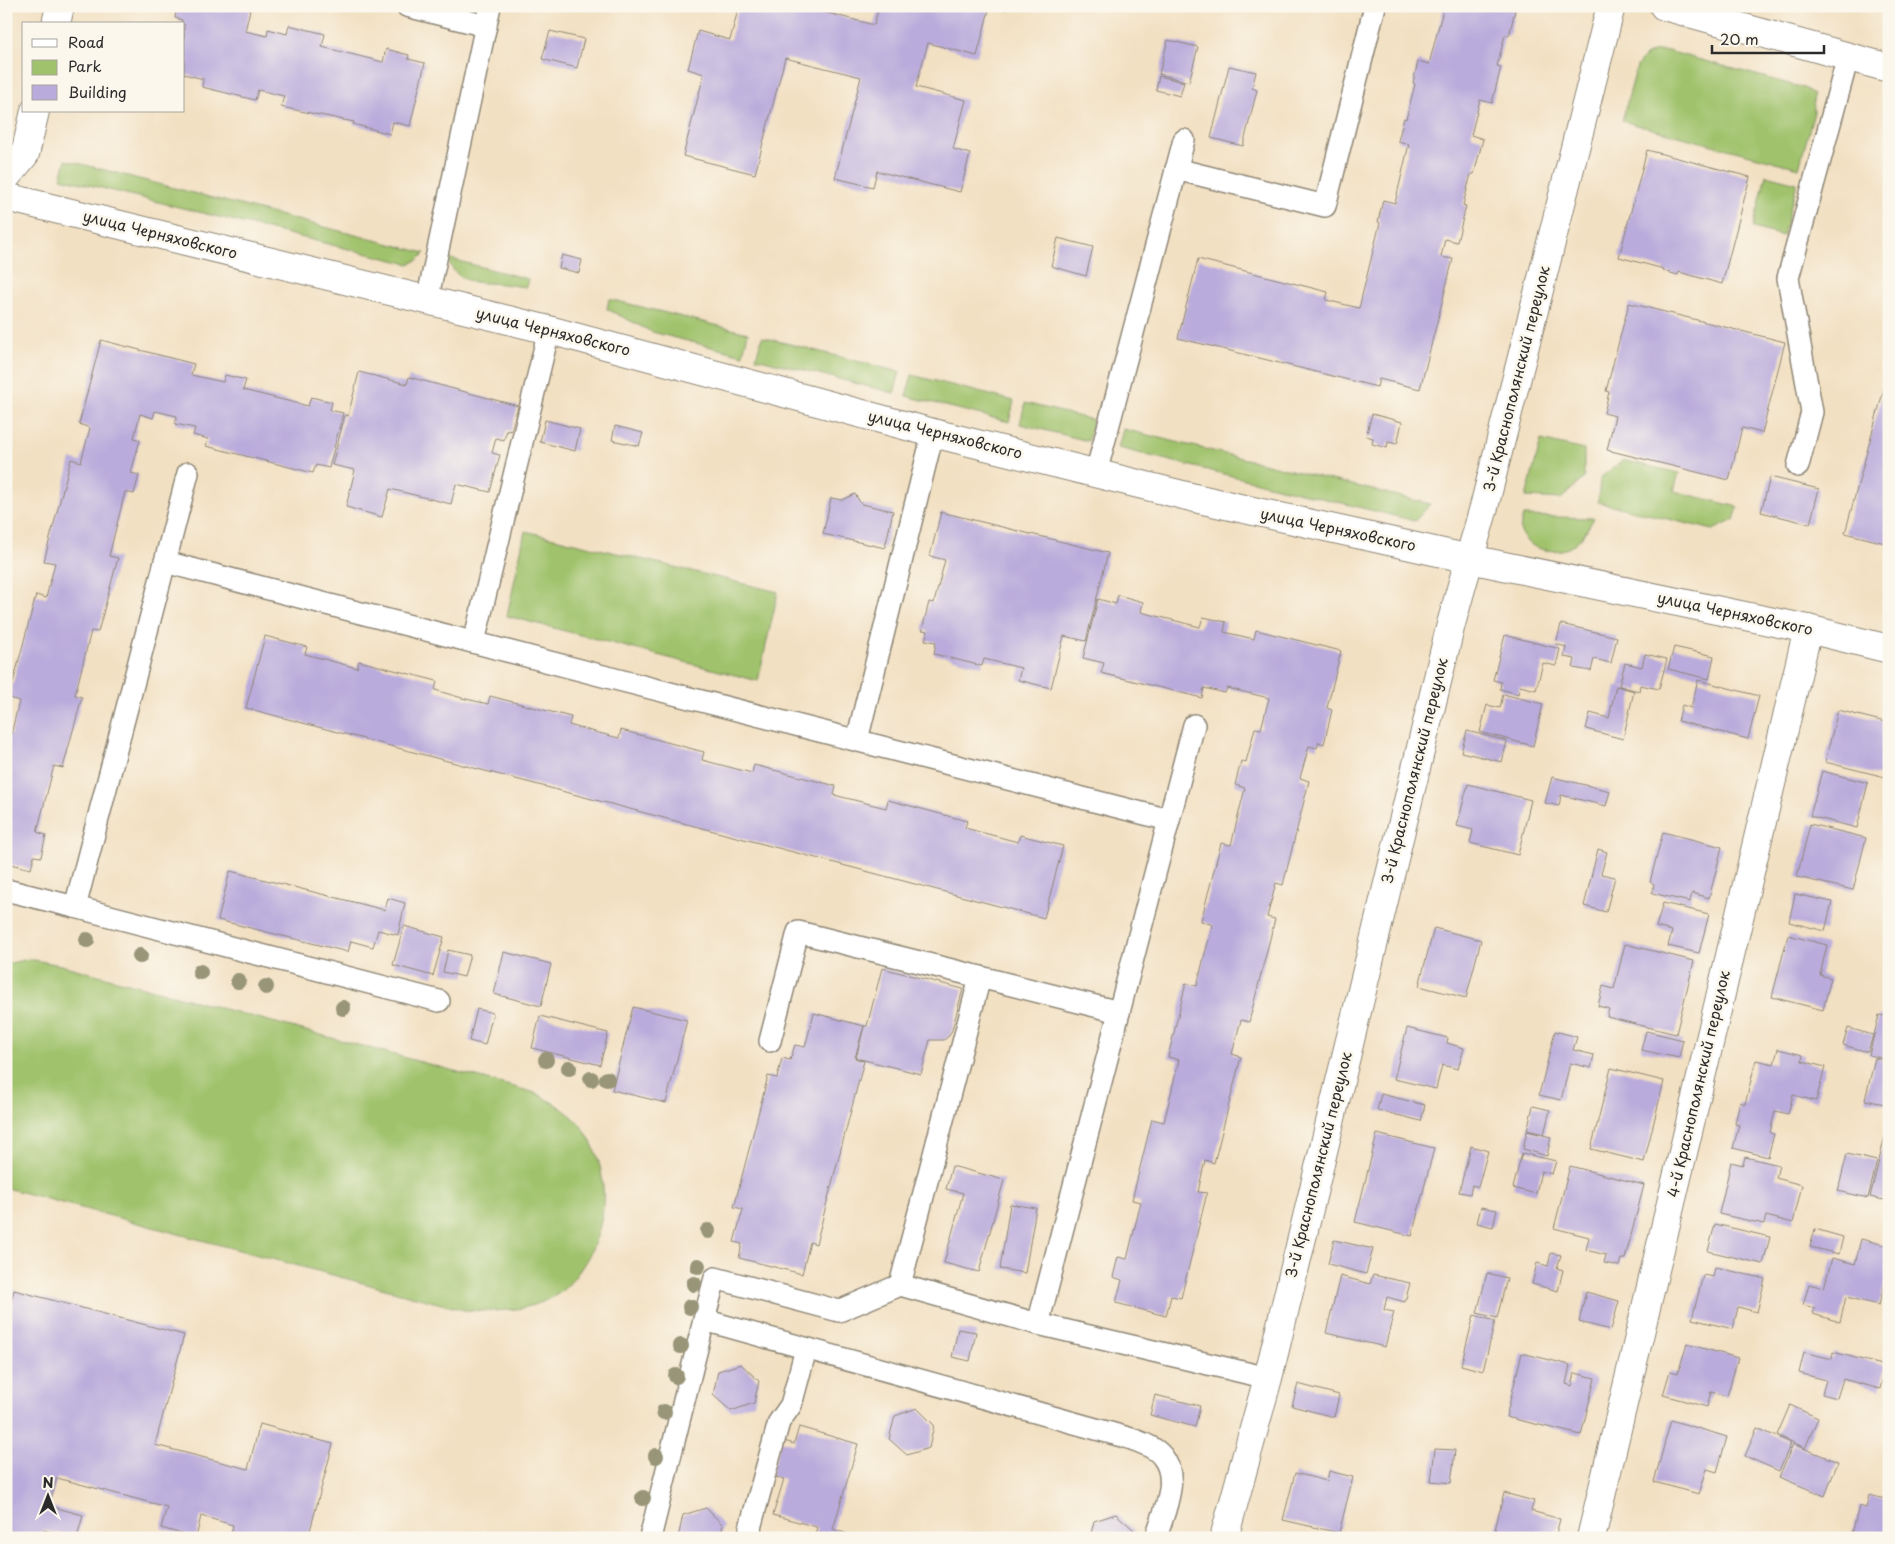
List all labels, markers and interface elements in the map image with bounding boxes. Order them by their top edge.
legend [22,22,185,112]
scale bar [1712,22,1825,54]
text: 20 m [1720,27,1759,50]
text: Road [68,30,104,53]
text: Park [68,54,102,77]
text: Building [68,80,127,103]
street label: улица Черняховского [81,203,240,264]
street label: 3-й Краснополянский переулок [1476,263,1555,494]
street label: улица Черняховского [474,300,633,361]
street label: улица Черняховского [866,403,1025,464]
street label: улица Черняховского [1258,501,1418,556]
street label: улица Черняховского [1655,585,1815,640]
street label: 3-й Краснополянский переулок [1374,655,1453,886]
street label: 4-й Краснополянский переулок [1660,968,1735,1199]
street label: 3-й Краснополянский переулок [1278,1049,1357,1280]
north arrow [22,1472,72,1522]
text: N [42,1472,54,1493]

